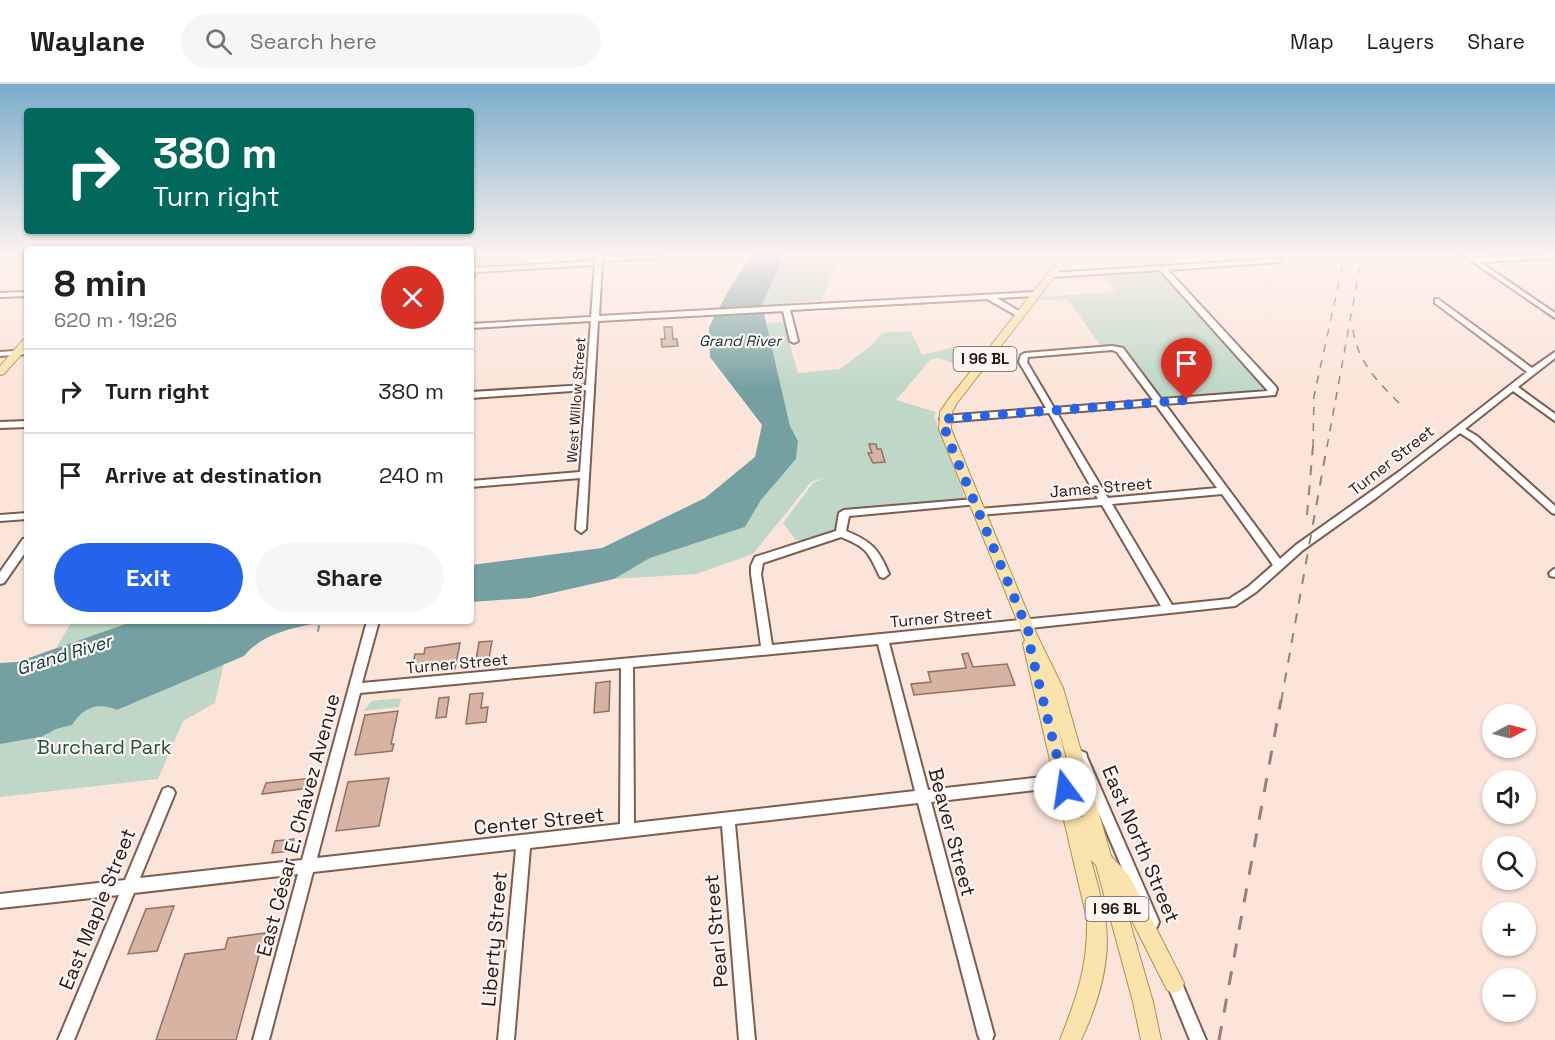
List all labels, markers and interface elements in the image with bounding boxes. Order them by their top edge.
search box [181,14,601,68]
text: Waylane [30,23,145,59]
icon: search [202,25,235,58]
text: Search here [250,27,377,55]
text: Map [1290,28,1334,55]
text: Layers [1367,28,1434,55]
text: Share [1467,28,1525,55]
text: 380 m [153,127,278,180]
icon: right [54,132,132,210]
text: Turn right [153,179,280,214]
text: 8 min [54,261,147,307]
button: close [381,266,444,329]
text: 620 m · 19:26 [54,307,177,333]
water label: Grand River [699,331,782,350]
street label: West Willow Street [563,336,589,464]
pin [1161,338,1212,400]
road number: I 96 BL [954,347,1016,371]
icon: arrive [1170,347,1203,380]
icon: right [54,375,87,408]
text: Turn right [105,377,210,405]
text: 380 m [378,377,444,405]
street label: Turner Street [1345,421,1438,500]
icon: arrive [54,459,87,492]
text: Arrive at destination [105,461,322,489]
text: 240 m [379,461,444,489]
street label: James Street [1049,473,1153,502]
button: Exit [54,543,243,612]
button: Share [255,543,444,612]
street label: Turner Street [889,603,993,632]
water label: Grand River [13,628,116,680]
street label: Turner Street [405,649,509,678]
street label: East César E. Chávez Avenue [250,691,346,959]
north arrow [1482,704,1536,758]
map controls [1482,704,1536,1022]
park label: Burchard Park [36,734,172,760]
position arrow [1033,757,1097,821]
street label: East North Street [1096,761,1186,927]
street label: Beaver Street [922,765,982,899]
button: sound [1482,770,1536,824]
street label: Center Street [472,801,606,841]
street label: East Maple Street [53,824,141,994]
button: search [1482,836,1536,890]
street label: Liberty Street [475,870,513,1008]
street label: Pearl Street [698,873,734,989]
road number: I 96 BL [1086,897,1148,921]
button: + [1482,902,1536,956]
button: − [1482,968,1536,1022]

